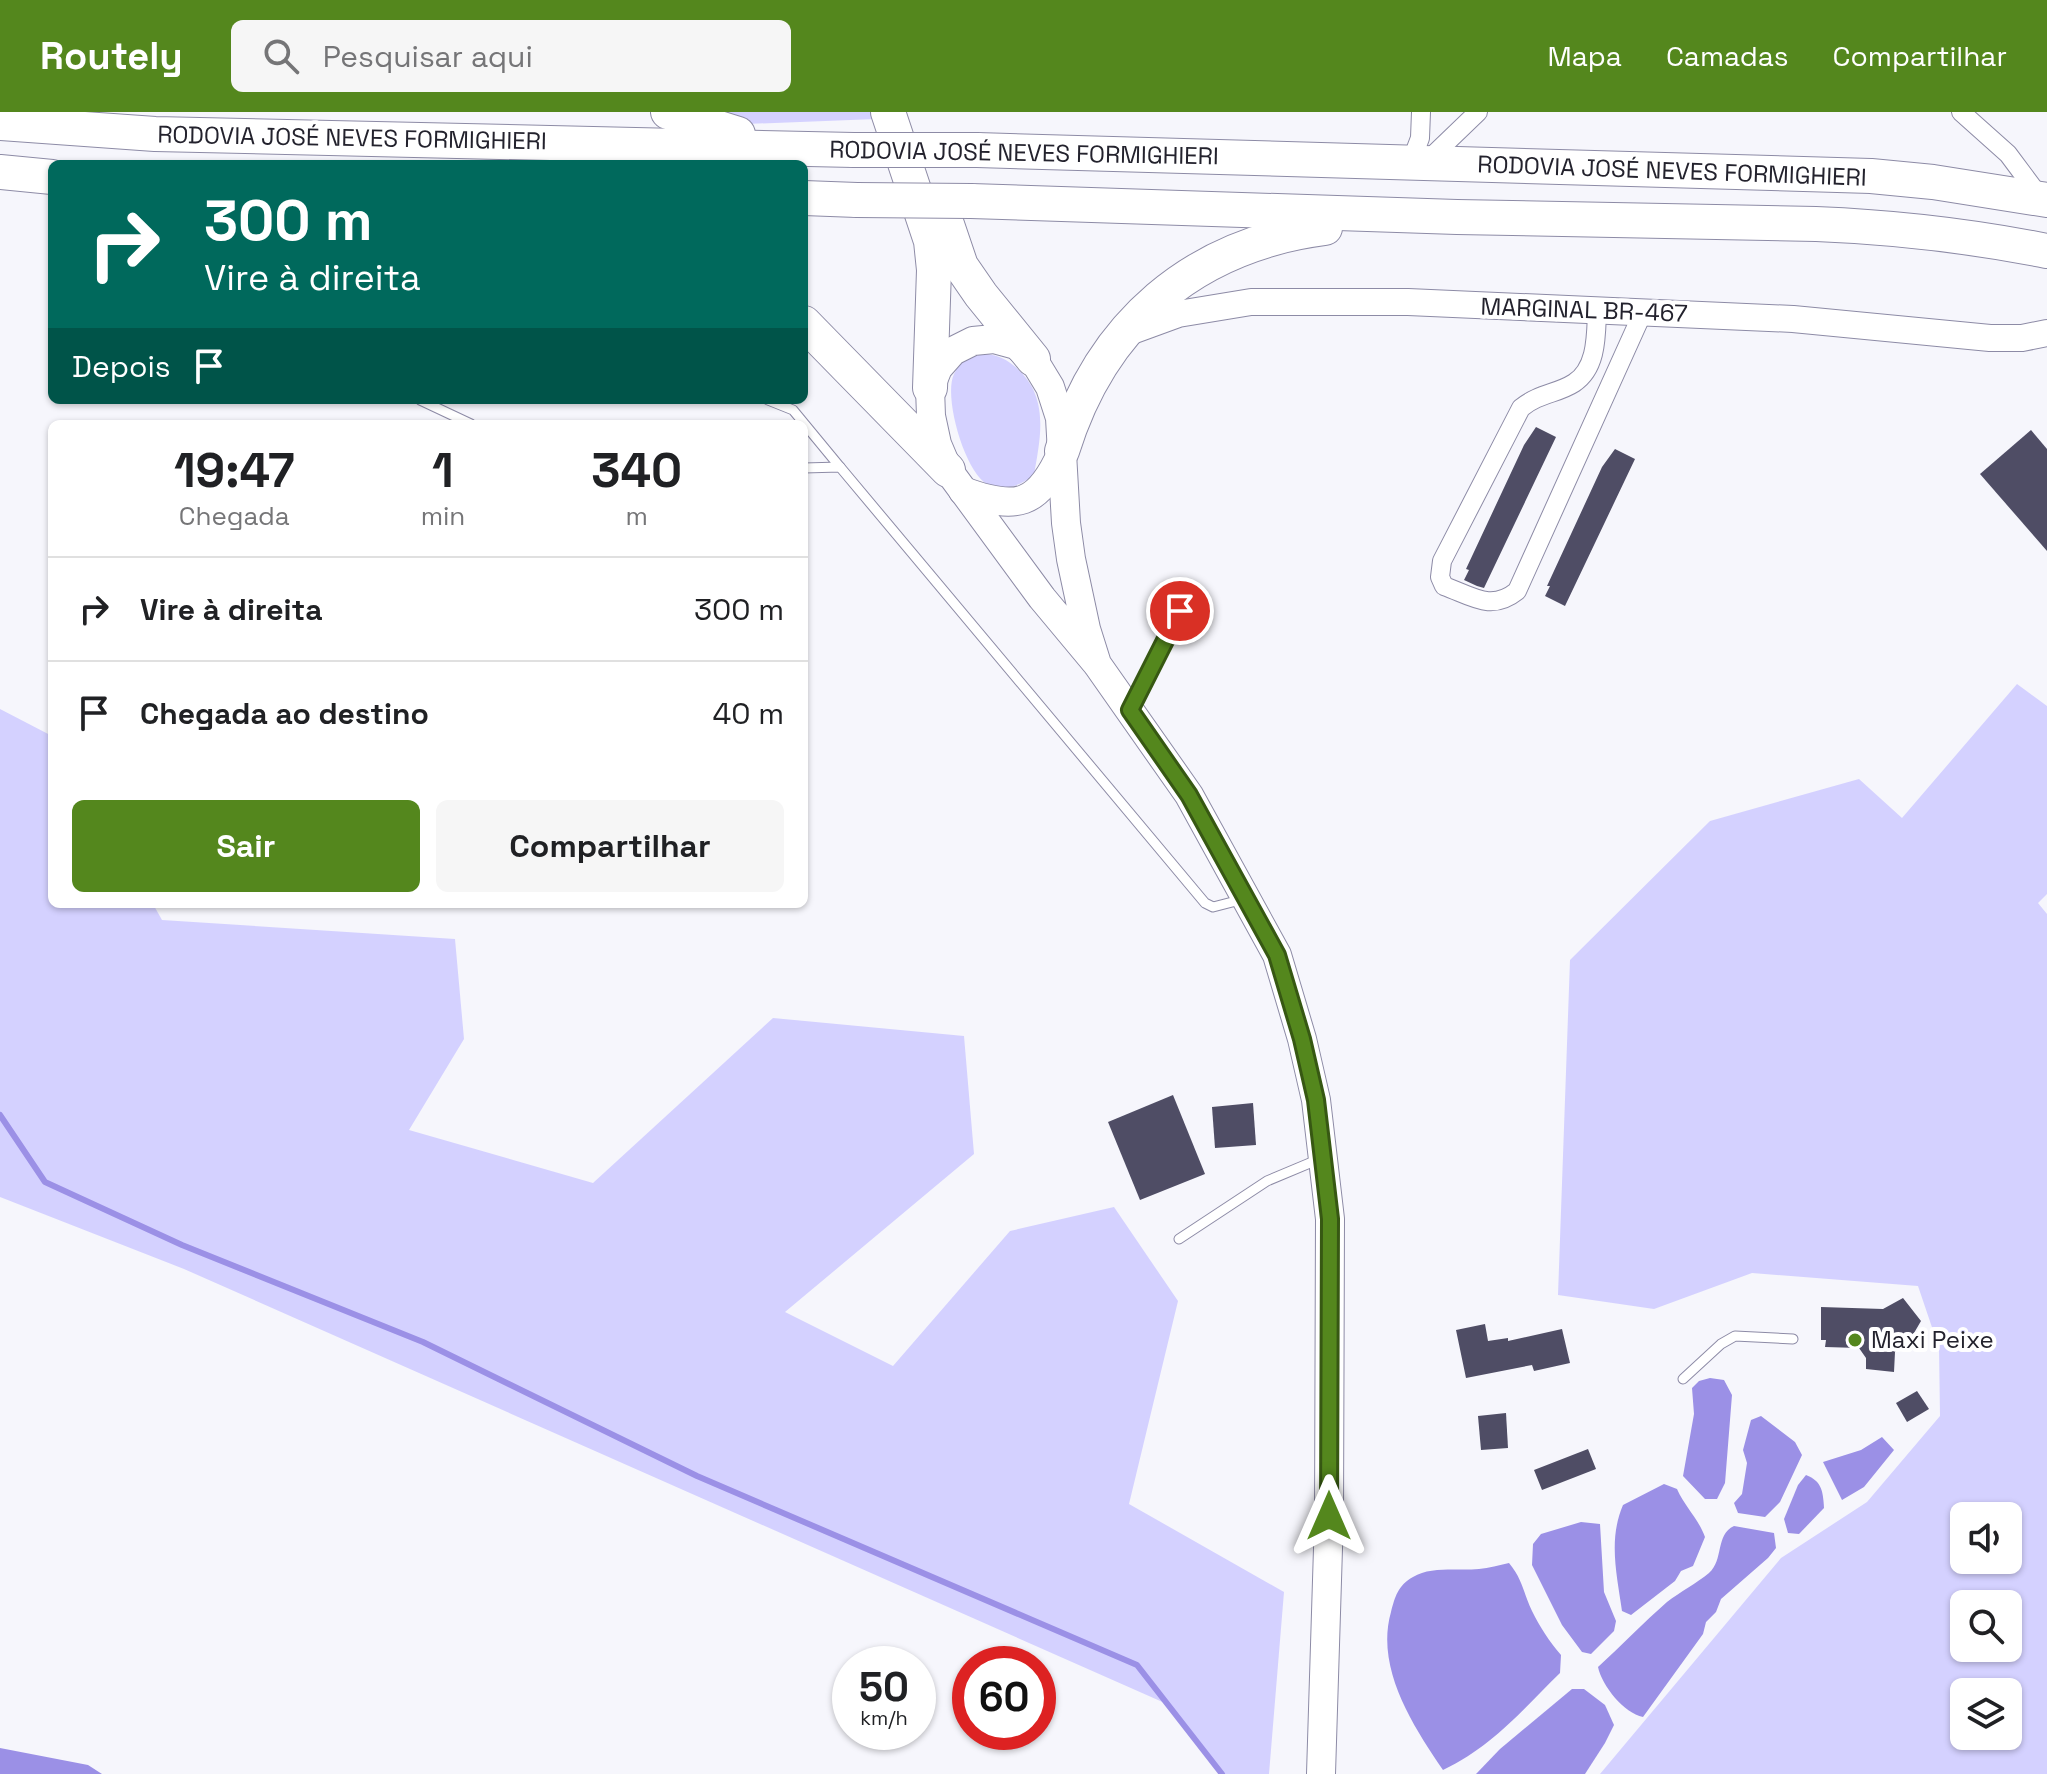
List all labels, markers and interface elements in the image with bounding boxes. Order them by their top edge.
search box [231,20,791,92]
text: Routely [40,32,183,80]
icon: search [259,34,303,78]
text: Pesquisar aqui [323,37,533,76]
text: Mapa [1547,38,1622,74]
text: Camadas [1666,38,1789,74]
text: Compartilhar [1833,38,2007,74]
street label: RODOVIA JOSÉ NEVES FORMIGHIERI [157,119,547,156]
street label: RODOVIA JOSÉ NEVES FORMIGHIERI [829,134,1219,171]
street label: RODOVIA JOSÉ NEVES FORMIGHIERI [1477,148,1867,193]
text: 300 m [204,185,373,256]
icon: right [72,192,176,296]
text: Vire à direita [204,255,421,301]
street label: MARGINAL BR-467 [1480,290,1688,329]
icon: arrive [187,344,231,388]
text: Depois [72,347,171,386]
text: 19:47 [174,440,295,501]
text: 1 [432,440,454,501]
text: 340 [591,440,682,501]
text: Chegada [179,499,290,533]
text: min [421,499,465,533]
text: m [625,499,648,533]
pin [1146,577,1214,645]
icon: right [72,587,116,631]
icon: arrive [1158,589,1202,633]
text: Vire à direita [140,590,323,629]
text: 300 m [694,590,784,629]
icon: arrive [72,691,116,735]
text: Chegada ao destino [140,694,429,733]
text: 40 m [713,694,784,733]
button: Sair [72,800,420,892]
button: Compartilhar [436,800,784,892]
place label: Maxi Peixe [1871,1324,1994,1355]
marker: Maxi Peixe [1846,1331,1864,1349]
position arrow [1287,1474,1371,1558]
map controls [1950,1502,2022,1750]
button: sound [1950,1502,2022,1574]
button: search [1950,1590,2022,1662]
speed limit sign: 60 [952,1646,1056,1750]
text: 50 [859,1662,909,1713]
button: layers [1950,1678,2022,1750]
text: km/h [860,1705,908,1731]

